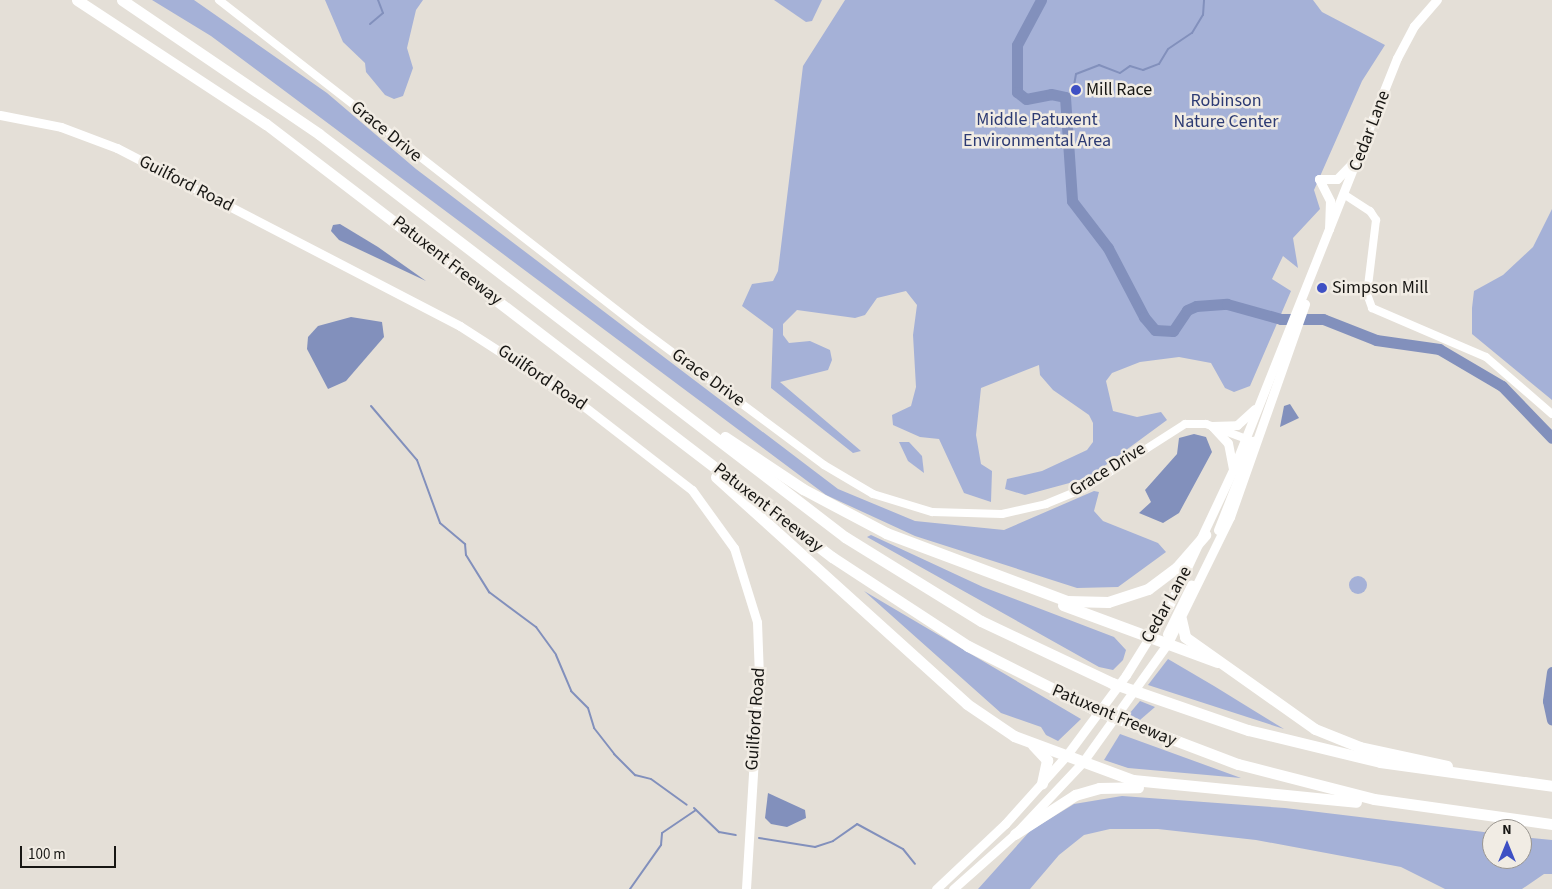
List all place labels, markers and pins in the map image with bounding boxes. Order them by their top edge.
place label: Mill Race [1086,79,1152,101]
marker: Mill Race [1070,84,1082,96]
place label: Simpson Mill [1332,277,1428,299]
marker: Simpson Mill [1316,282,1328,294]

